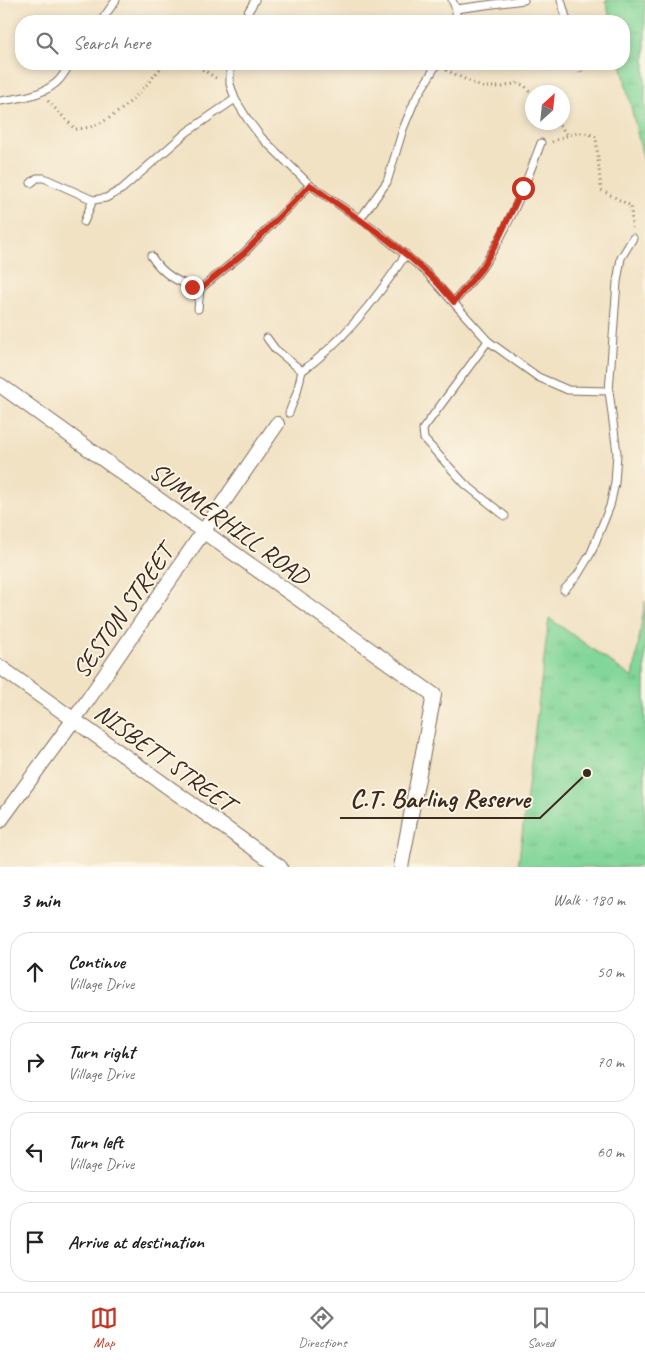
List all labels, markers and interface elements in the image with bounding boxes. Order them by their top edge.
search box [15,15,630,70]
icon: search [33,29,61,57]
text: Search here [73,31,150,55]
north arrow [525,85,570,130]
route start [512,177,535,200]
route end [181,276,204,299]
street label: SUMMERHILL ROAD [143,455,318,594]
street label: SESTON STREET [65,533,184,684]
street label: NISBETT STREET [88,696,246,823]
callout: C.T. Barling Reserve [340,777,540,818]
text: C.T. Barling Reserve [350,782,532,815]
text: 3 min [20,887,60,913]
text: Walk · 180 m [553,890,625,910]
text: Continue [68,950,125,974]
icon: ahead [21,958,49,986]
text: 50 m [597,962,624,982]
text: Village Drive [68,974,134,994]
text: Turn right [68,1040,135,1064]
icon: right [21,1048,49,1076]
text: 70 m [597,1052,624,1072]
text: Village Drive [68,1064,134,1084]
text: Turn left [68,1130,123,1154]
icon: left [21,1138,49,1166]
text: 60 m [597,1142,624,1162]
text: Village Drive [68,1154,134,1174]
icon: arrive [21,1228,49,1256]
text: Arrive at destination [68,1230,204,1254]
tab: Map [90,1304,118,1351]
tab: Directions [298,1304,347,1351]
tab: Saved [527,1304,555,1351]

